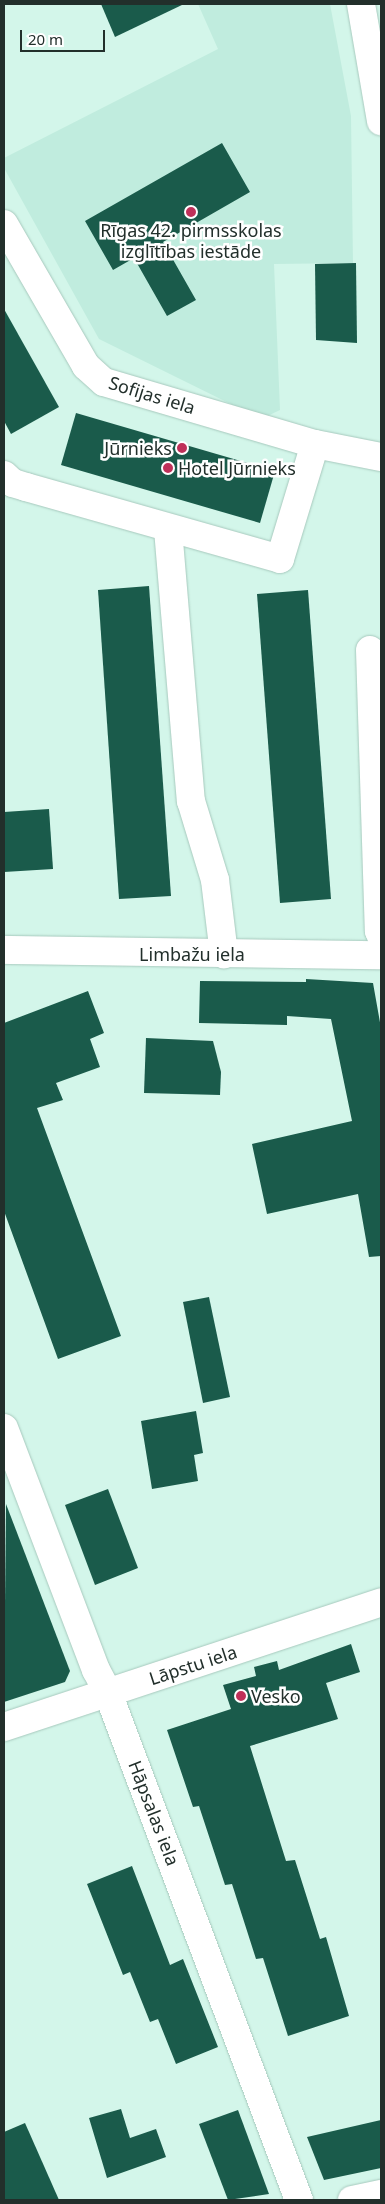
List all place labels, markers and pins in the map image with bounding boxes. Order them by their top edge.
marker: Rīgas 42. pirmsskolas izglītības iestāde [185,206,197,218]
place label: Rīgas 42. pirmsskolas izglītības iestāde [100,220,282,262]
place label: Jūrnieks [104,437,172,459]
marker: Jūrnieks [176,442,188,454]
place label: Hotel Jūrnieks [178,457,296,479]
marker: Hotel Jūrnieks [162,462,174,474]
place label: Vesko [251,1685,301,1707]
marker: Vesko [235,1690,247,1702]

